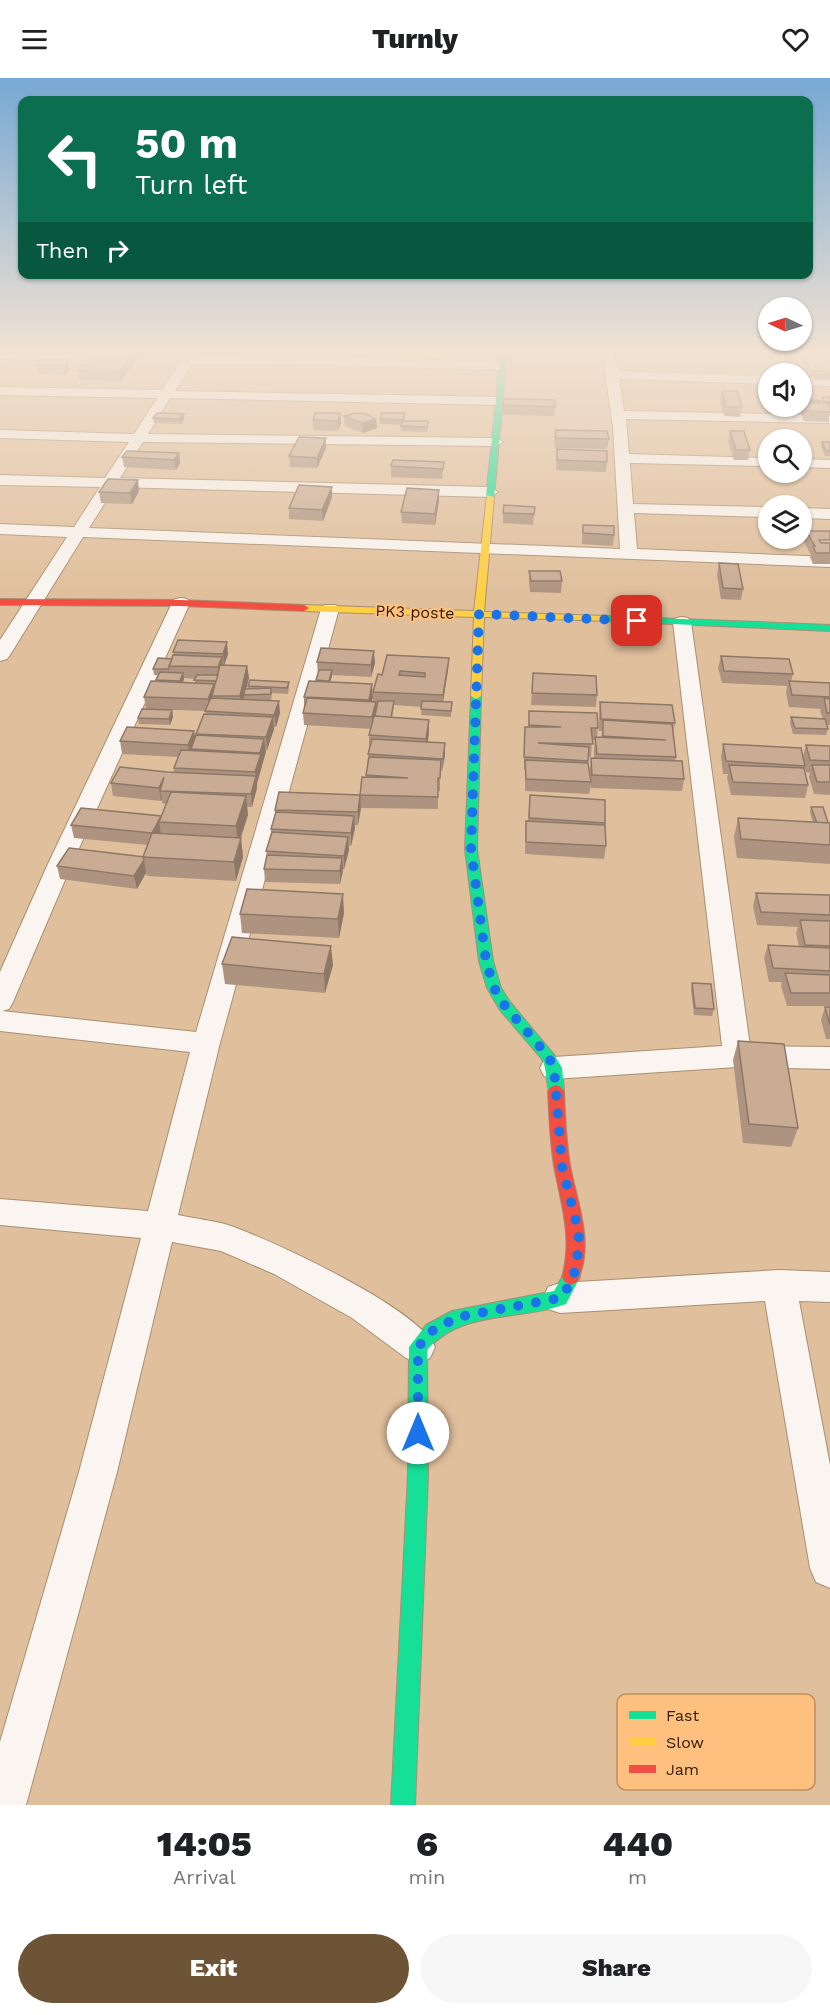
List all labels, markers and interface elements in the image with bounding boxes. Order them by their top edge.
icon: menu [18,23,51,56]
text: Turnly [372,23,458,55]
icon: heart [779,23,812,56]
text: 50 m [135,119,238,168]
icon: left [36,120,114,198]
text: Turn left [135,169,247,201]
icon: right [101,234,134,267]
text: Then [36,238,89,263]
north arrow [758,297,812,351]
map controls [758,297,812,549]
button: sound [758,363,812,417]
button: search [758,429,812,483]
button: layers [758,495,812,549]
pin [611,595,662,646]
street label: PK3 poste [375,601,455,623]
icon: arrive [620,604,653,637]
position arrow [386,1401,450,1465]
legend [617,1694,815,1790]
text: Fast [666,1706,699,1725]
text: Slow [666,1733,704,1752]
text: Jam [666,1760,699,1779]
text: 14:05 [157,1823,252,1865]
text: 6 [416,1823,438,1865]
text: 440 [602,1823,673,1865]
text: Arrival [173,1865,236,1889]
text: min [409,1865,445,1889]
text: m [628,1865,647,1889]
button: Exit [18,1934,409,2003]
button: Share [421,1934,812,2003]

